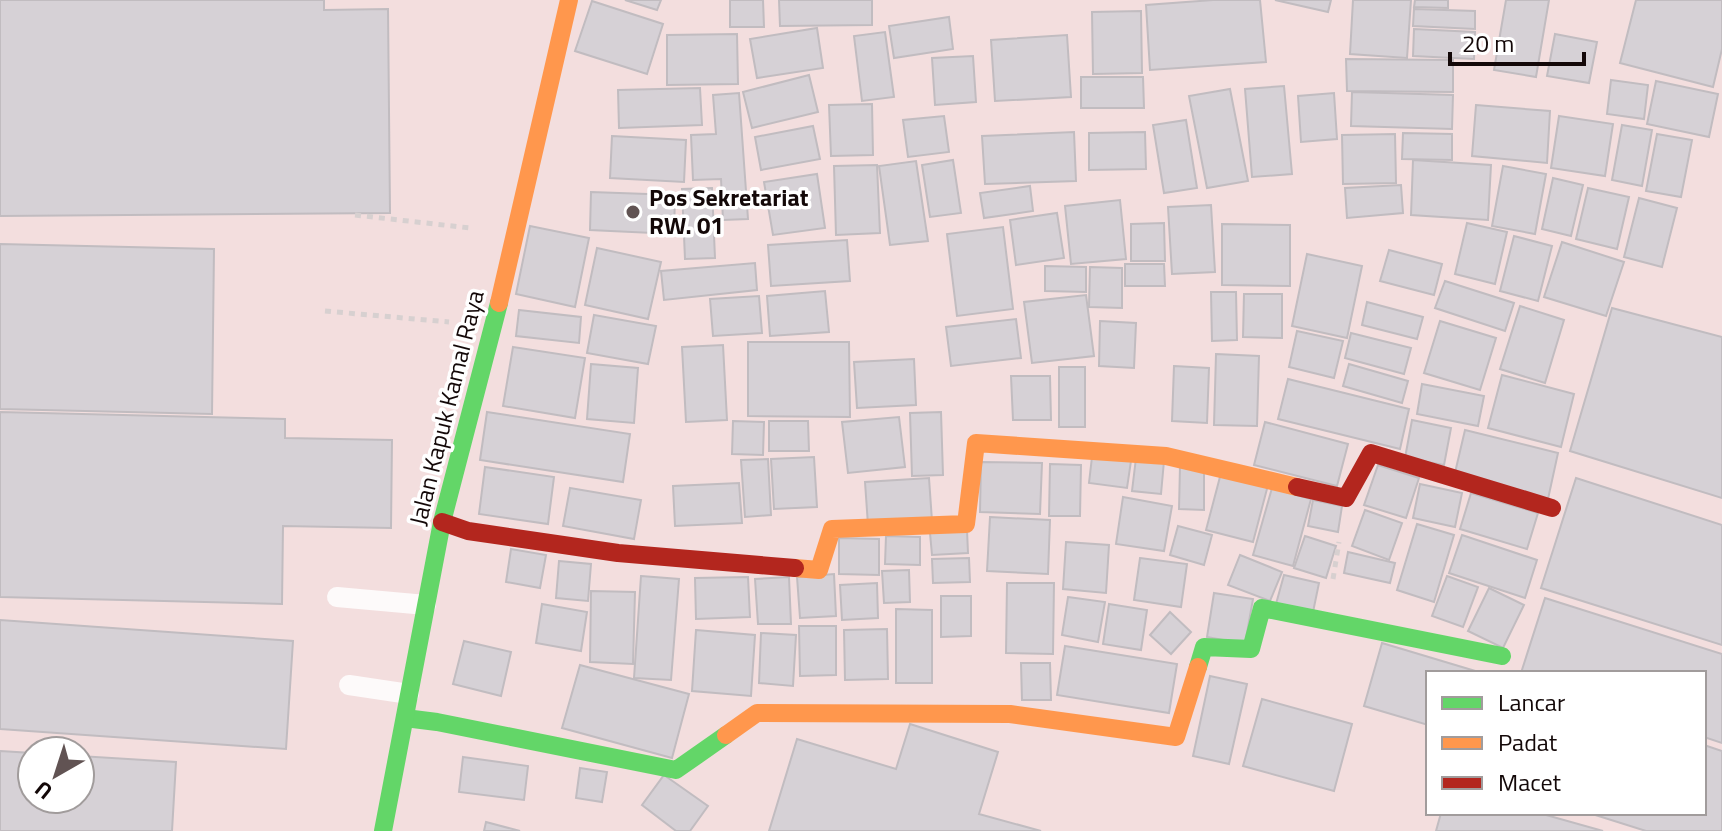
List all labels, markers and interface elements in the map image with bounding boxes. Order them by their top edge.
scale bar [1450,16,1584,66]
text: 20 m [1462,25,1514,61]
place label: Pos Sekretariat RW. 01 [649,179,809,243]
marker: Pos Sekretariat RW. 01 [624,203,642,221]
street label: Jalan Kapuk Kamal Raya [399,286,493,529]
legend [1426,671,1706,815]
text: Lancar [1498,684,1565,720]
text: Padat [1498,724,1558,760]
north arrow [16,735,96,815]
text: Macet [1498,764,1562,800]
text: U [27,773,60,808]

